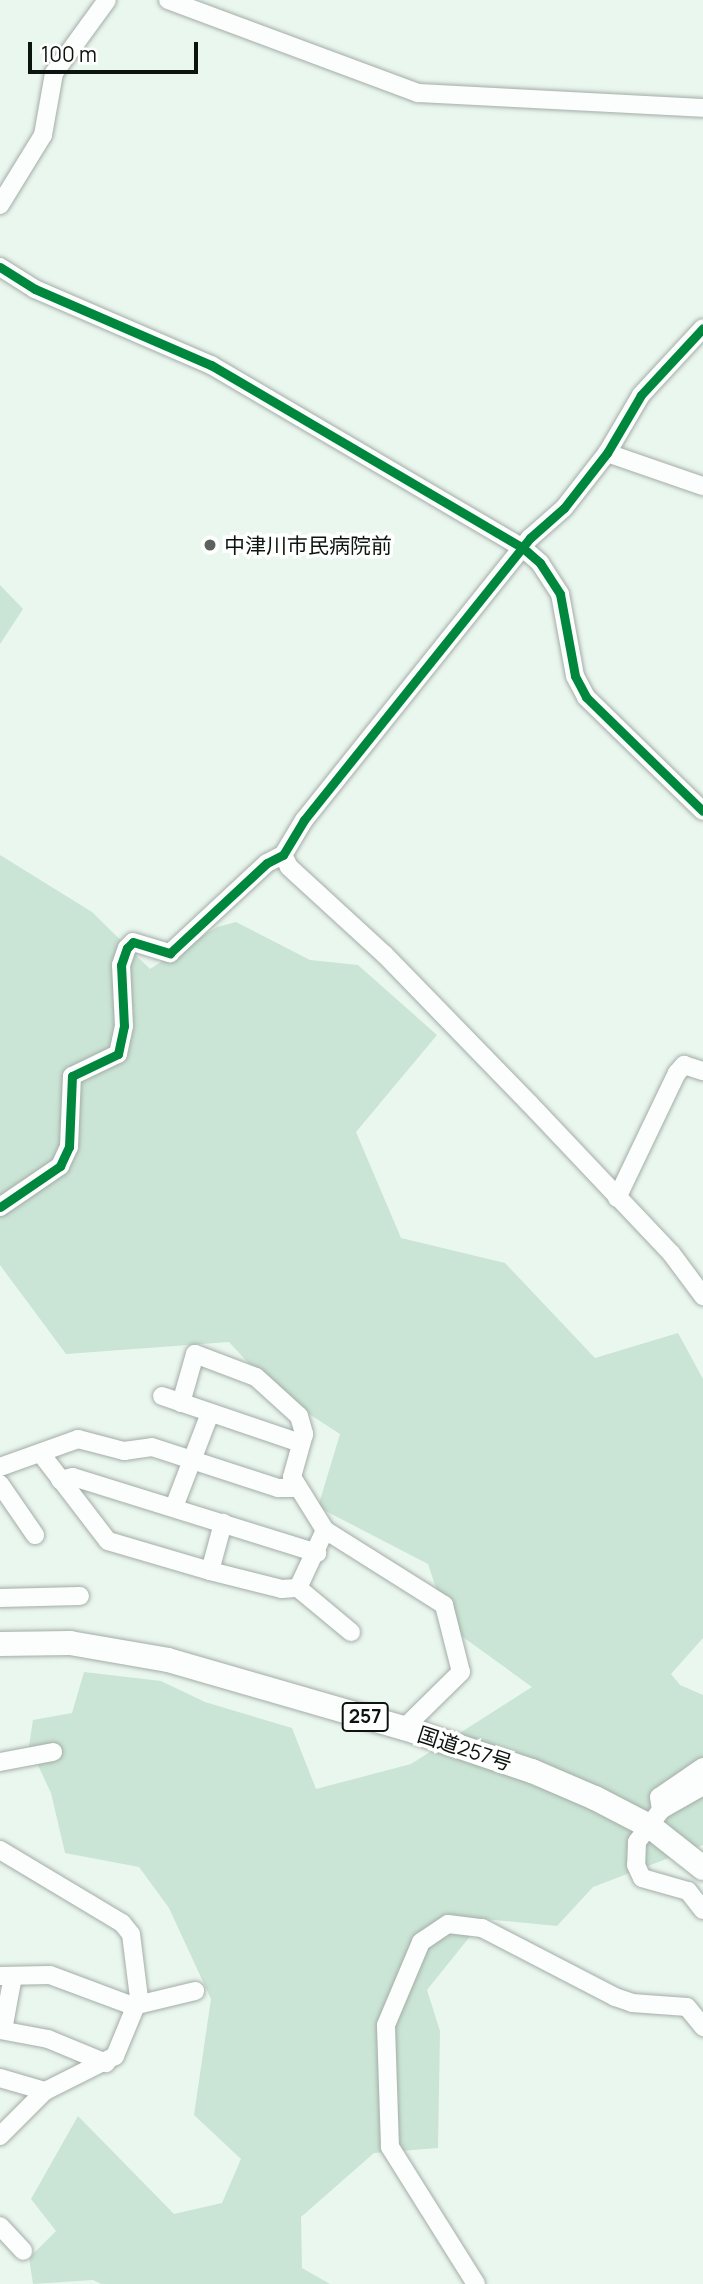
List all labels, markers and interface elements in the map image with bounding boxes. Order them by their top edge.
scale bar [32,28,201,72]
text: 100 m [41,40,97,68]
place label: 中津川市民病院前 [224,532,392,558]
marker: 中津川市民病院前 [202,537,218,553]
road number: 257 [340,1702,390,1732]
street label: 国道257号 [415,1721,515,1775]

